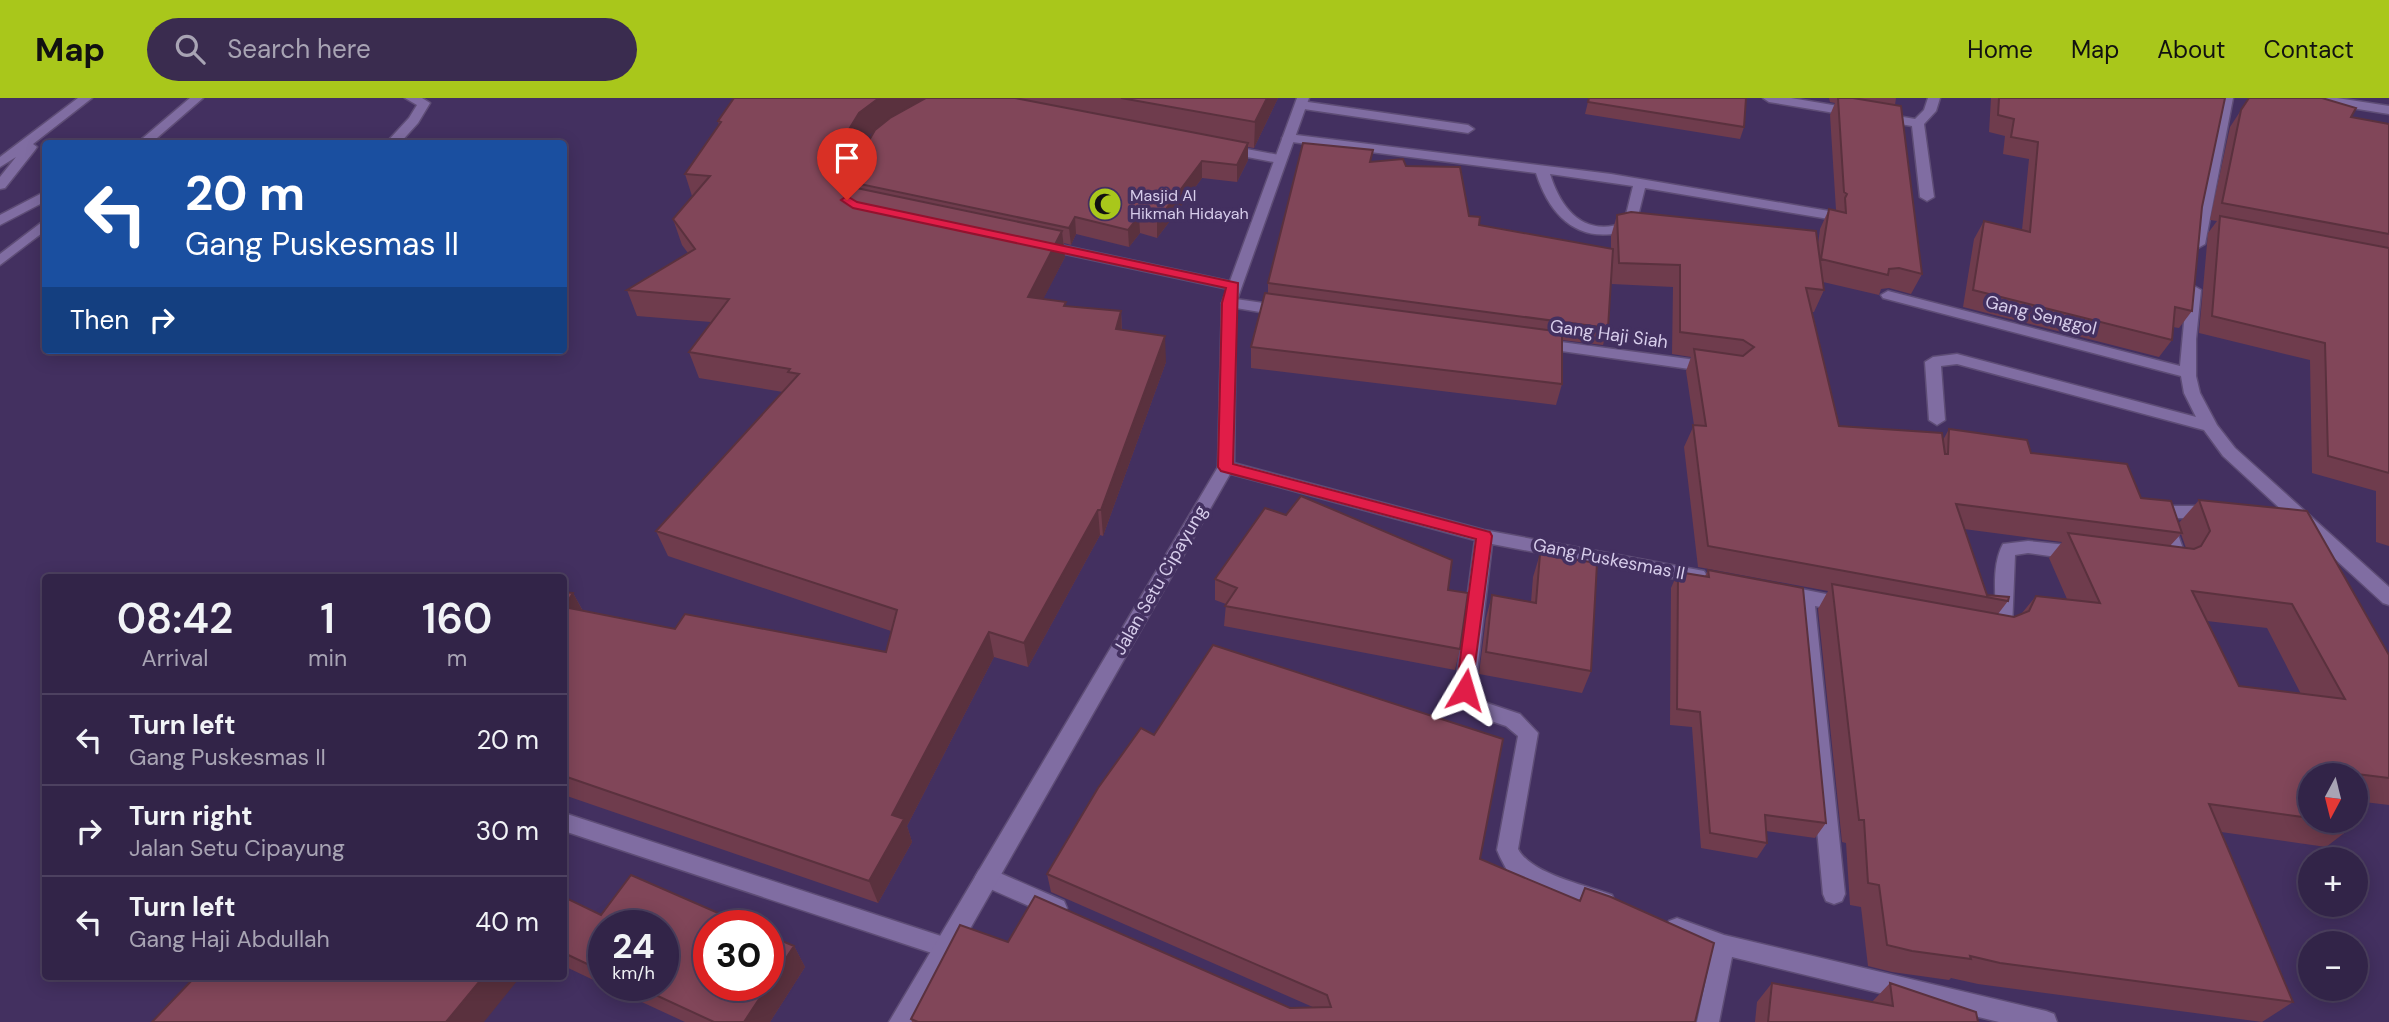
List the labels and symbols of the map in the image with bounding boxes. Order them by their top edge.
pin [817,128,877,200]
mosque icon: Masjid Al Hikmah Hidayah [1086,185,1124,223]
place label: Masjid Al Hikmah Hidayah [1130,185,1249,224]
street label: Gang Senggol [1983,290,2099,340]
street label: Gang Haji Siah [1548,314,1670,354]
street label: Jalan Setu Cipayung [1107,501,1213,659]
street label: Gang Puskesmas II [1531,533,1687,585]
position arrow [1428,653,1502,727]
north arrow [2298,763,2368,833]
speed limit sign: 30 [693,910,784,1001]

